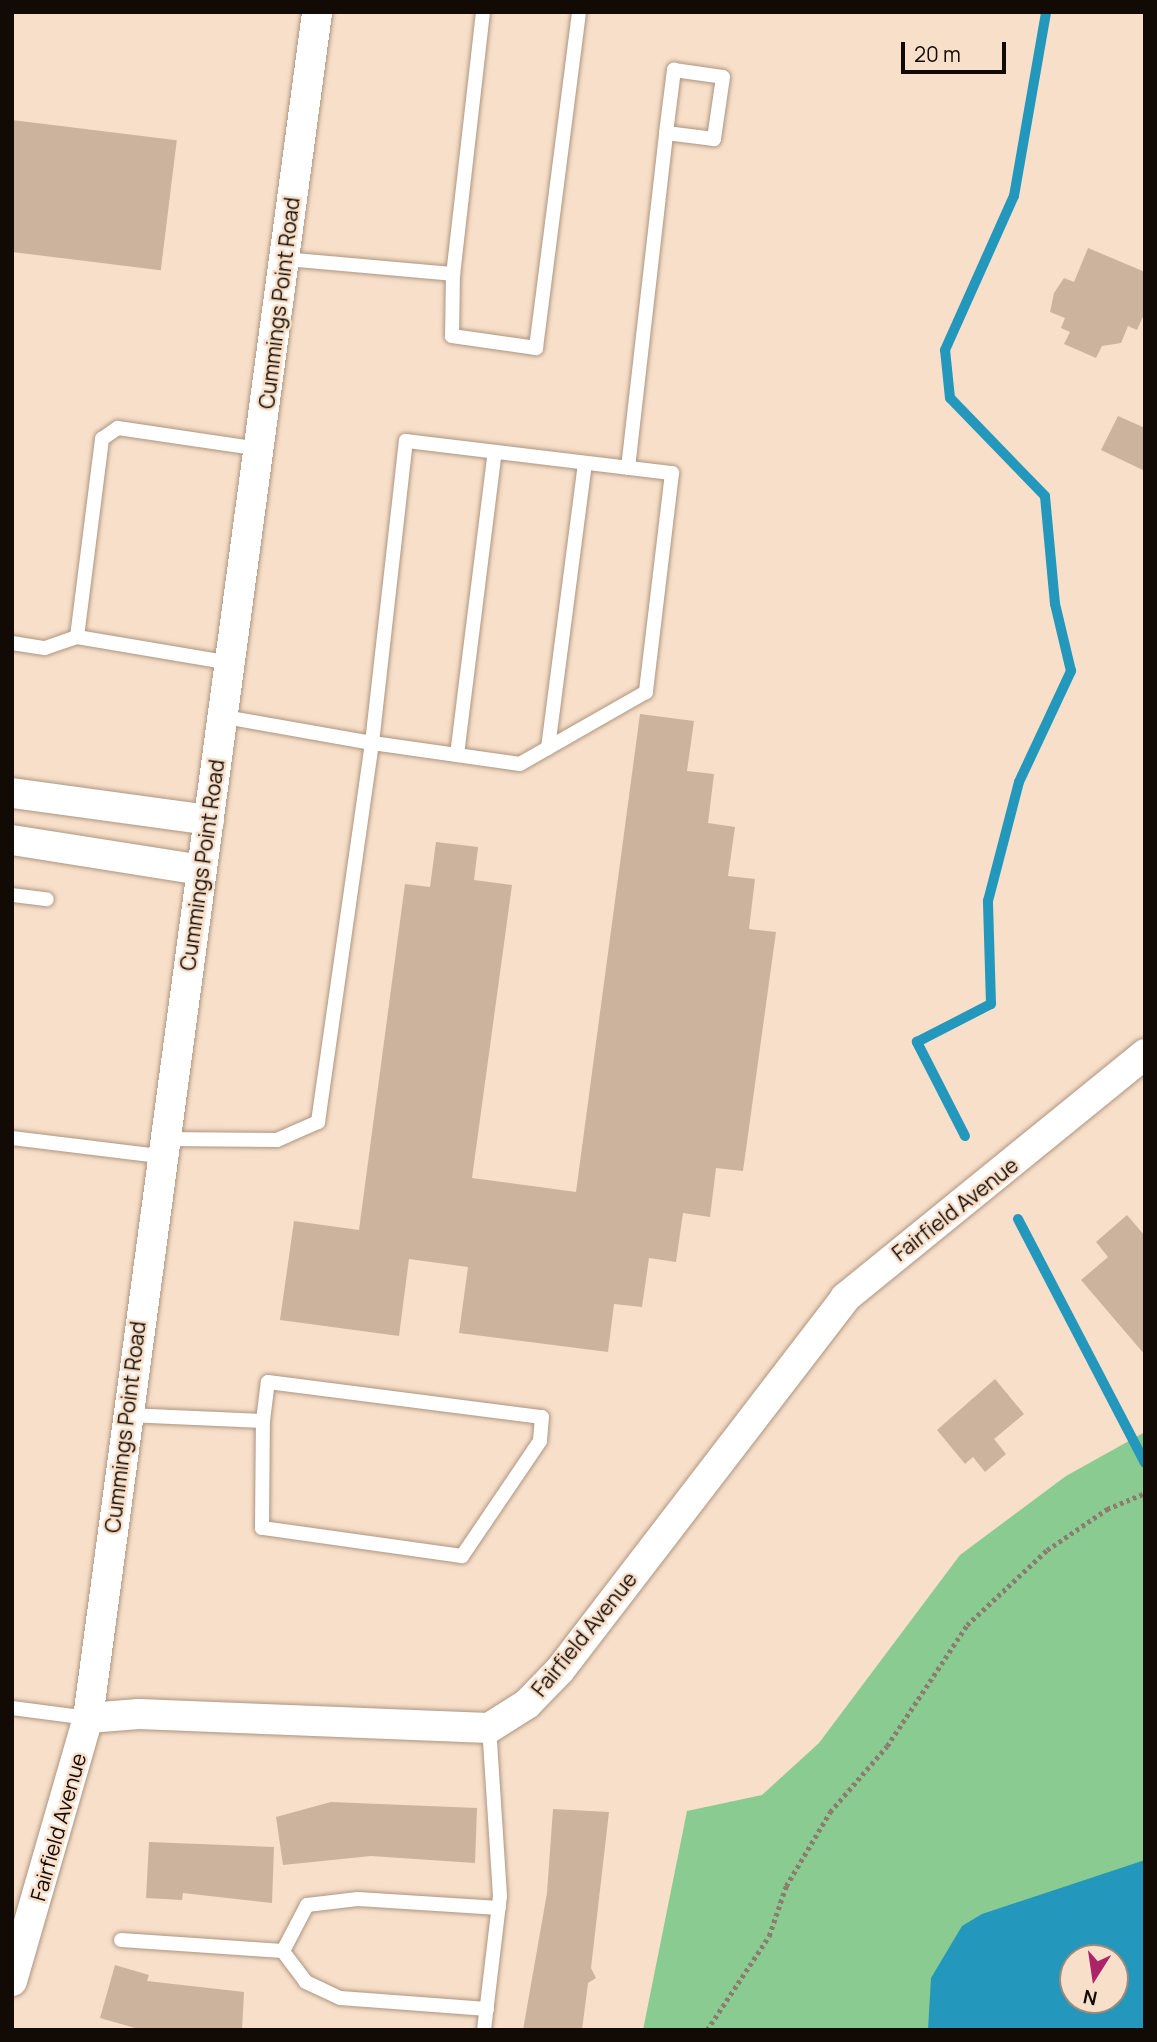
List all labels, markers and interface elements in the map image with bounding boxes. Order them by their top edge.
scale bar [905,28,1010,72]
text: 20 m [914,40,961,68]
street label: Cummings Point Road [254,196,304,410]
street label: Cummings Point Road [175,758,229,972]
street label: Fairfield Avenue [887,1152,1023,1266]
street label: Cummings Point Road [100,1320,150,1534]
street label: Fairfield Avenue [526,1567,642,1701]
street label: Fairfield Avenue [25,1750,91,1904]
north arrow [1059,1944,1129,2014]
text: N [1081,1983,1099,2012]

